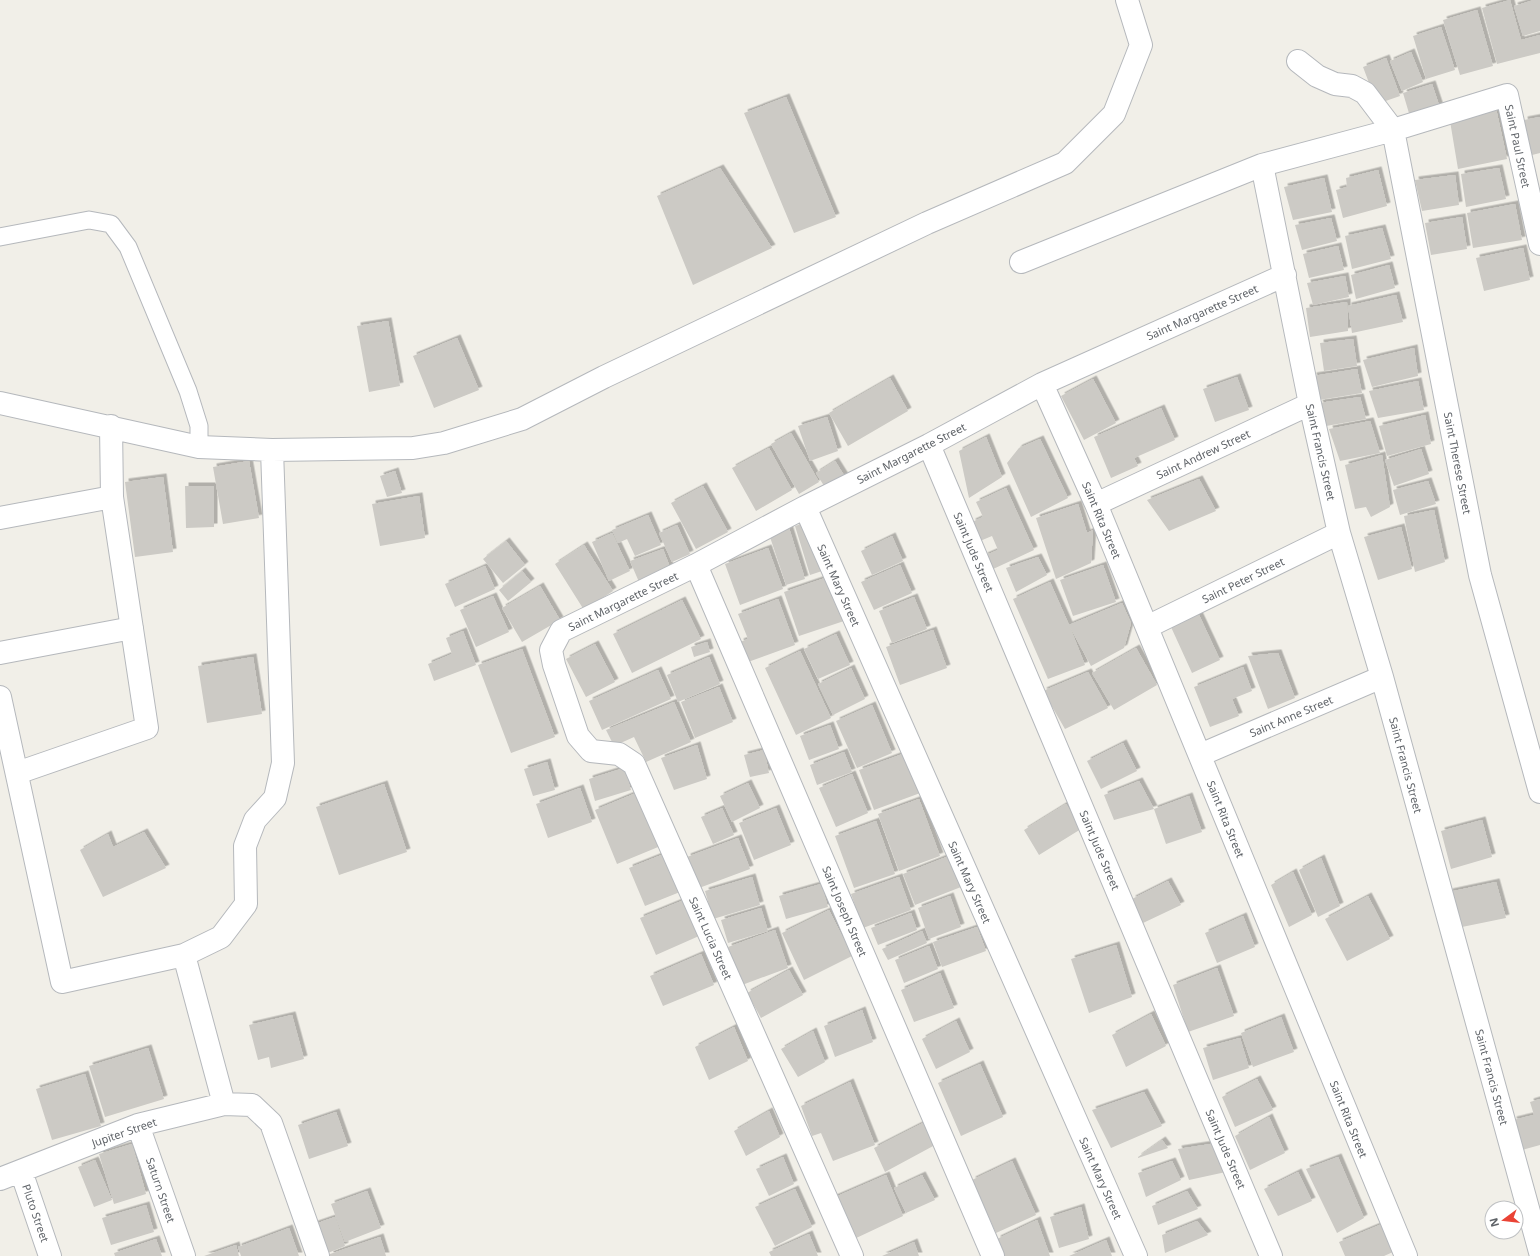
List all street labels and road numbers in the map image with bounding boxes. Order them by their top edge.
street label: Saint Paul Street [1502,103,1534,189]
street label: Saint Margarette Street [1144,281,1260,343]
street label: Saint Francis Street [1303,402,1339,502]
street label: Saint Therese Street [1441,411,1475,515]
street label: Saint Margarette Street [854,419,968,487]
street label: Saint Andrew Street [1154,426,1252,482]
street label: Saint Rita Street [1079,479,1125,561]
street label: Saint Jude Street [950,510,998,594]
street label: Saint Mary Street [814,541,864,629]
street label: Saint Peter Street [1199,554,1287,606]
street label: Saint Margarette Street [566,568,680,634]
street label: Saint Anne Street [1247,692,1335,740]
street label: Saint Francis Street [1386,715,1426,815]
street label: Saint Rita Street [1204,778,1248,860]
street label: Saint Jude Street [1076,808,1124,892]
street label: Saint Mary Street [945,838,995,926]
street label: Saint Joseph Street [819,863,871,959]
street label: Saint Lucia Street [686,894,736,982]
street label: Saint Francis Street [1472,1027,1512,1127]
street label: Saint Rita Street [1327,1078,1371,1160]
street label: Saint Jude Street [1202,1107,1250,1191]
street label: Jupiter Street [89,1114,158,1150]
street label: Saint Mary Street [1076,1134,1126,1222]
street label: Saturn Street [143,1155,179,1225]
street label: Pluto Street [19,1182,53,1244]

